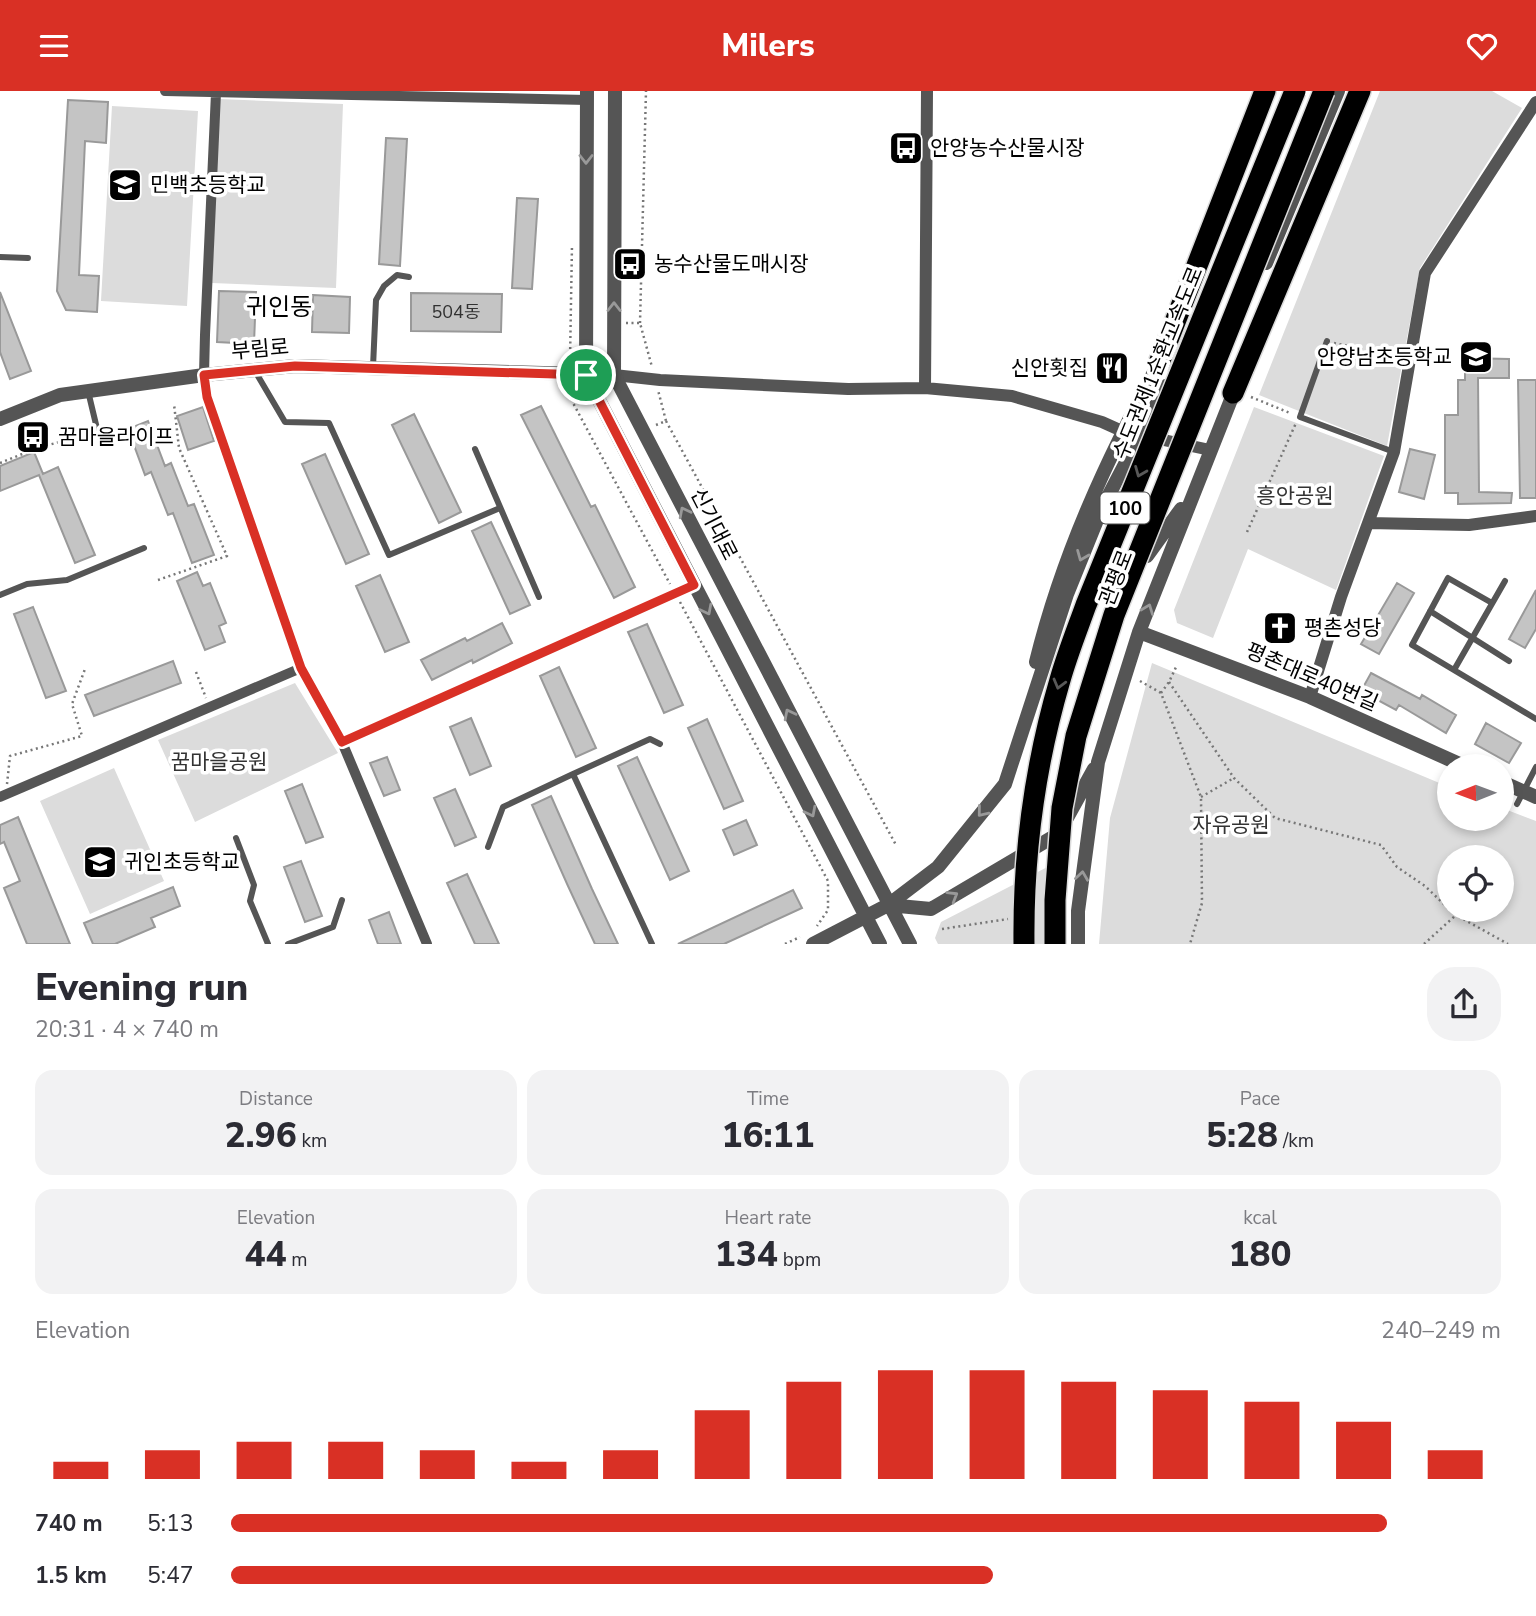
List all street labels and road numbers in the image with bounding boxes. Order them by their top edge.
street label: 수도권제1순환고속도로 [1106,262,1210,464]
street label: 부림로 [230,333,290,365]
street label: 신기대로 [684,483,744,565]
road number: 100 [1100,493,1150,523]
street label: 관평로 [1093,546,1139,610]
street label: 평촌대로40번길 [1242,637,1382,717]

